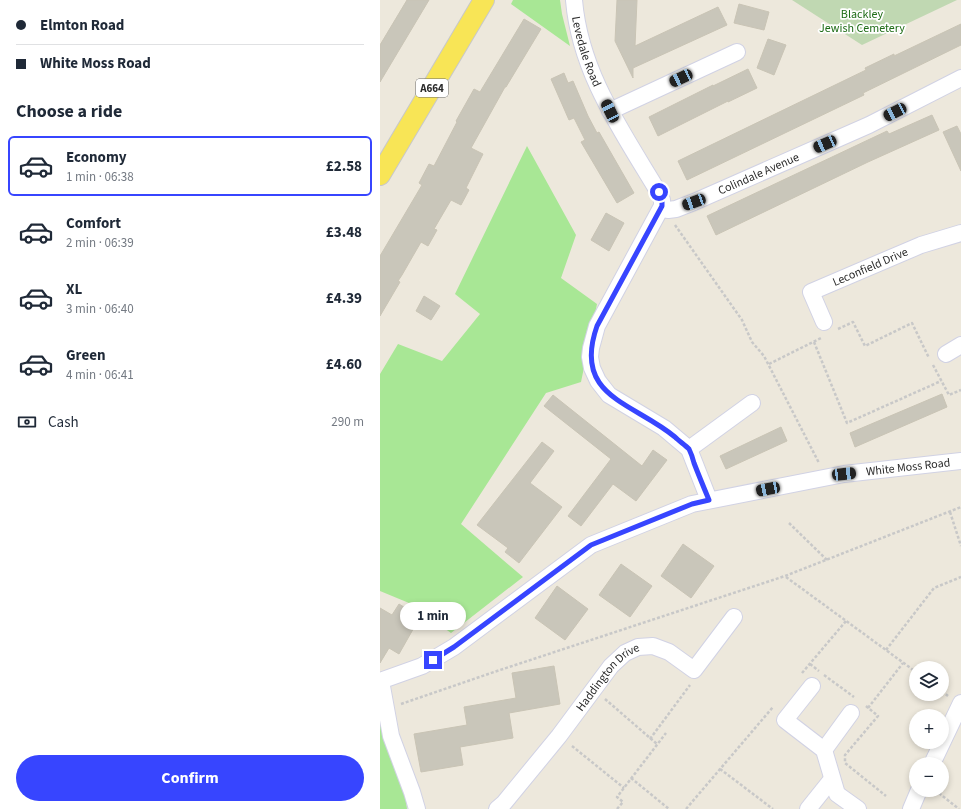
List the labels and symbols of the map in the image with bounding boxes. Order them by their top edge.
park label: Blackley Jewish Cemetery [819,6,905,37]
street label: Levedale Road [568,15,606,89]
car [668,67,694,89]
road number: A664 [416,79,448,97]
car [599,98,621,124]
car [882,101,908,123]
car [812,134,838,154]
street label: Colindale Avenue [715,148,802,199]
route start [650,183,668,201]
car [681,192,707,212]
street label: Leconfield Drive [830,243,911,290]
street label: White Moss Road [865,454,951,480]
car [831,467,857,481]
car [755,481,781,497]
callout: 1 min [400,602,466,630]
street label: Haddington Drive [572,639,642,715]
route end [424,651,442,669]

